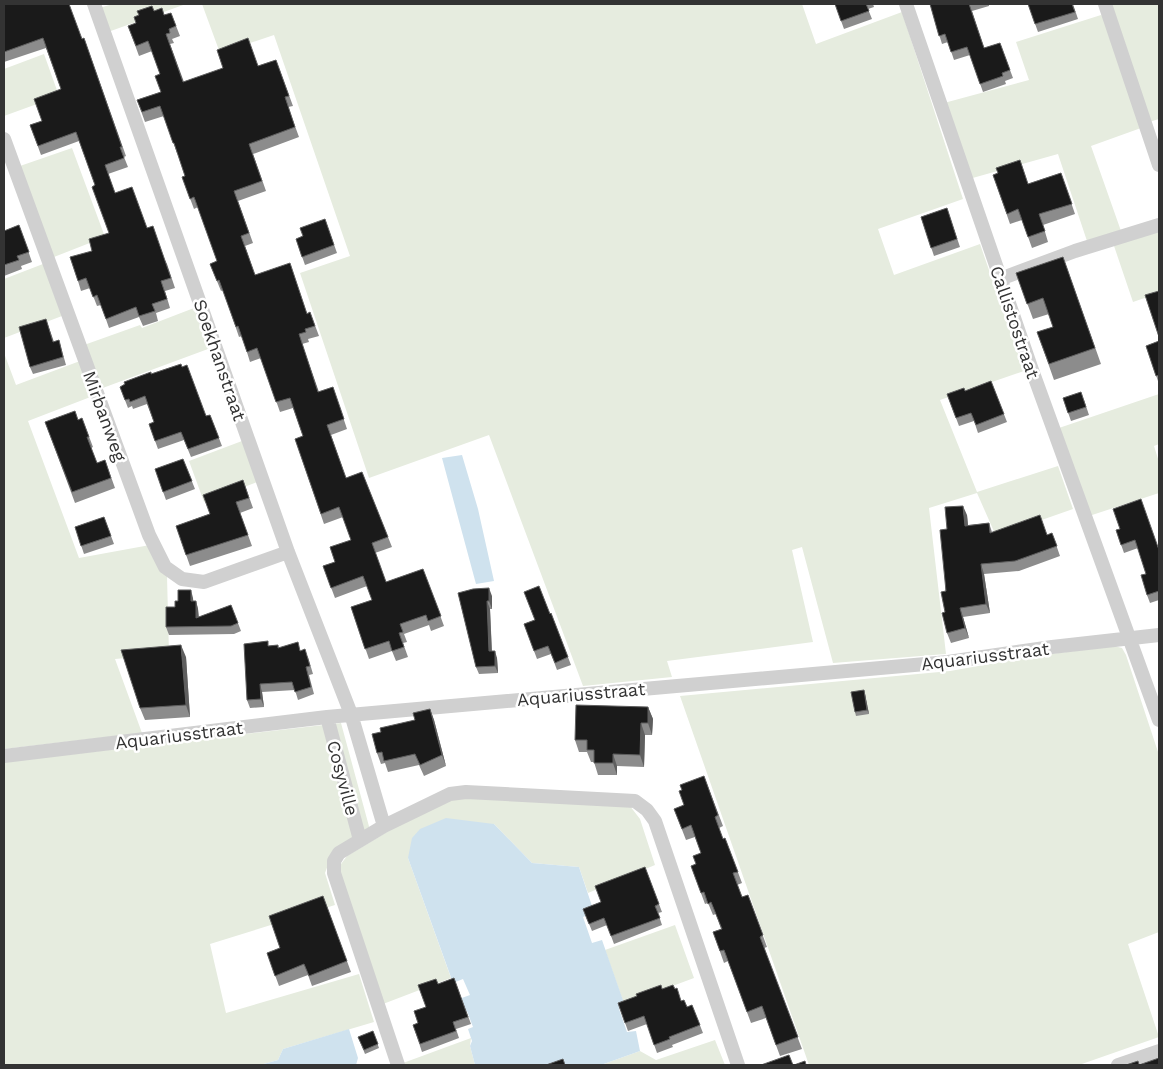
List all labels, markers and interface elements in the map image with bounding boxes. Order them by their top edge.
street label: Callistostraat [986,263,1044,382]
street label: Soekhanstraat [189,296,251,424]
street label: Mirbanweg [79,368,131,464]
street label: Aquariusstraat [920,638,1051,674]
street label: Aquariusstraat [516,678,646,710]
street label: Aquariusstraat [114,717,245,753]
street label: Cosyville [323,738,363,818]

